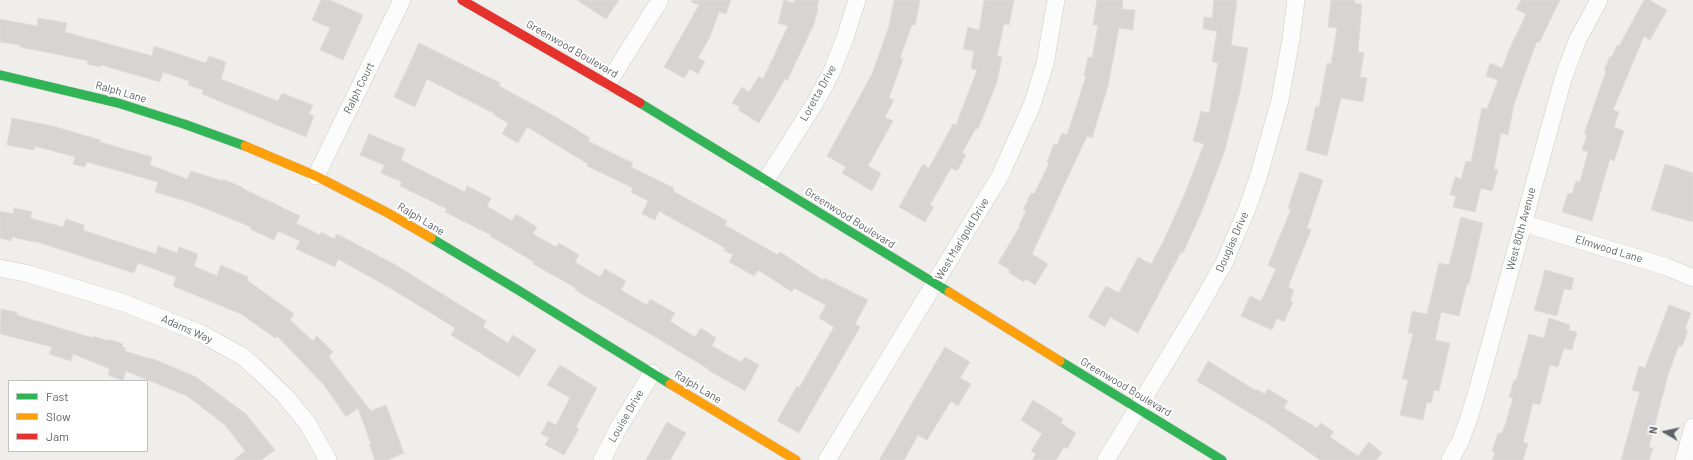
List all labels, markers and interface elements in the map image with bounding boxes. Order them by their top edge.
street label: Greenwood Boulevard [524,17,620,81]
street label: Ralph Court [341,60,377,116]
street label: Loretta Drive [797,63,839,123]
street label: Ralph Lane [94,78,148,106]
street label: Greenwood Boulevard [802,185,898,251]
street label: West 80th Avenue [1504,186,1538,272]
street label: West Marigold Drive [932,195,992,283]
street label: Ralph Lane [395,200,447,238]
street label: Douglas Drive [1213,210,1251,274]
street label: Elmwood Lane [1574,232,1644,266]
street label: Adams Way [159,312,215,346]
street label: Greenwood Boulevard [1078,355,1174,419]
street label: Ralph Lane [672,368,724,406]
legend [8,380,148,452]
street label: Louise Drive [606,387,646,445]
text: Fast [46,389,69,403]
text: Slow [46,409,71,423]
north arrow [1645,412,1685,452]
text: N [1646,425,1660,435]
text: Jam [46,429,69,443]

